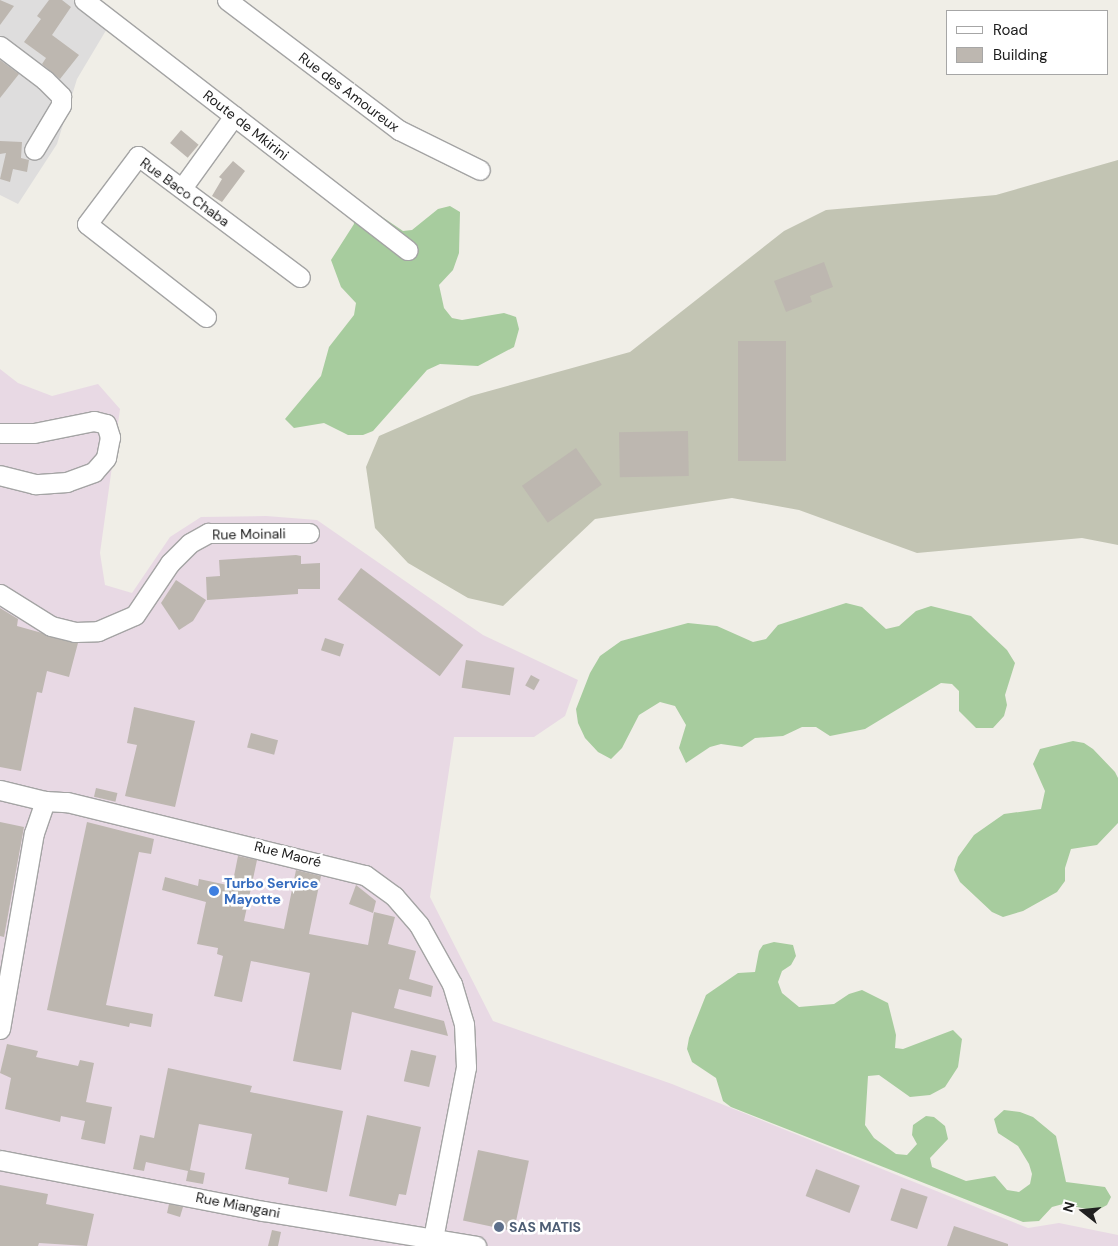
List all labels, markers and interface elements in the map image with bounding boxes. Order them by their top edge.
legend [946,10,1108,75]
text: Road [993,20,1028,40]
text: Building [993,45,1048,65]
street label: Rue des Amoureux [295,49,403,135]
street label: Route de Mkirini [200,86,292,164]
street label: Rue Baco Chaba [137,154,233,230]
street label: Rue Moinali [212,525,286,543]
street label: Rue Maoré [253,838,323,870]
place label: Turbo Service Mayotte [224,875,318,908]
marker: Turbo Service Mayotte [208,885,220,897]
north arrow [1058,1186,1108,1236]
street label: Rue Miangani [194,1189,282,1221]
text: N [1059,1199,1079,1214]
place label: SAS MATIS [509,1219,581,1235]
marker: SAS MATIS [493,1221,505,1233]

